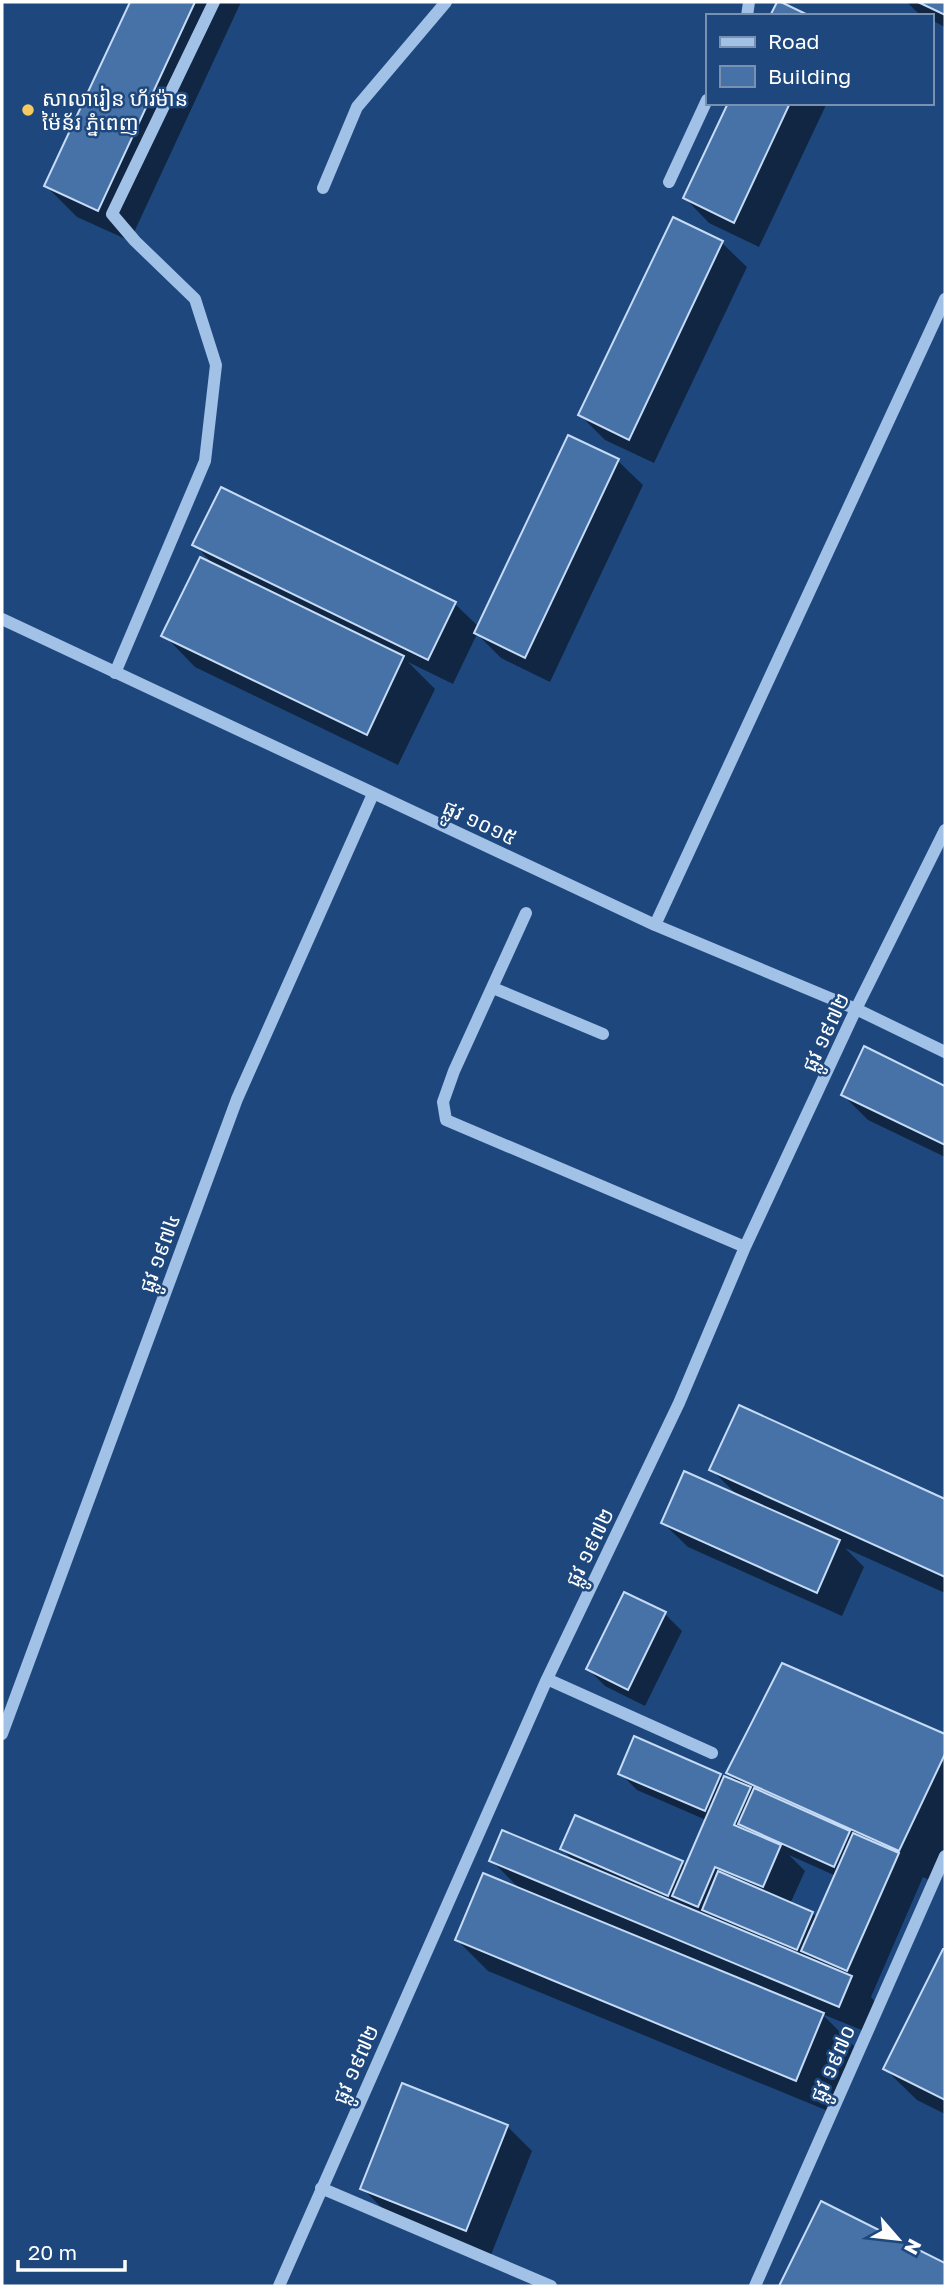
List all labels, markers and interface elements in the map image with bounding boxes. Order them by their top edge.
legend [706,14,933,105]
text: Road [768,28,819,54]
text: Building [768,63,851,89]
place label: សាលារៀន ហ័រម៉ាន ម៉ៃន័រ ភ្នំពេញ [42,85,188,137]
marker: សាលារៀន ហ័រម៉ាន ម៉ៃន័រ ភ្នំពេញ [20,102,36,118]
street label: ផ្លូវ ១០១៥ [436,794,521,857]
street label: ផ្លូវ ១៩៧២ [795,988,861,1079]
street label: ផ្លូវ ១៩៧៤ [133,1210,192,1298]
street label: ផ្លូវ ១៩៧២ [559,1503,626,1594]
street label: ផ្លូវ ១៩៧២ [326,2020,391,2111]
street label: ផ្លូវ ១៩៧០ [803,2020,867,2109]
north arrow [863,2204,933,2274]
scale bar [18,2228,124,2272]
text: N [900,2235,927,2259]
text: 20 m [28,2239,77,2265]

